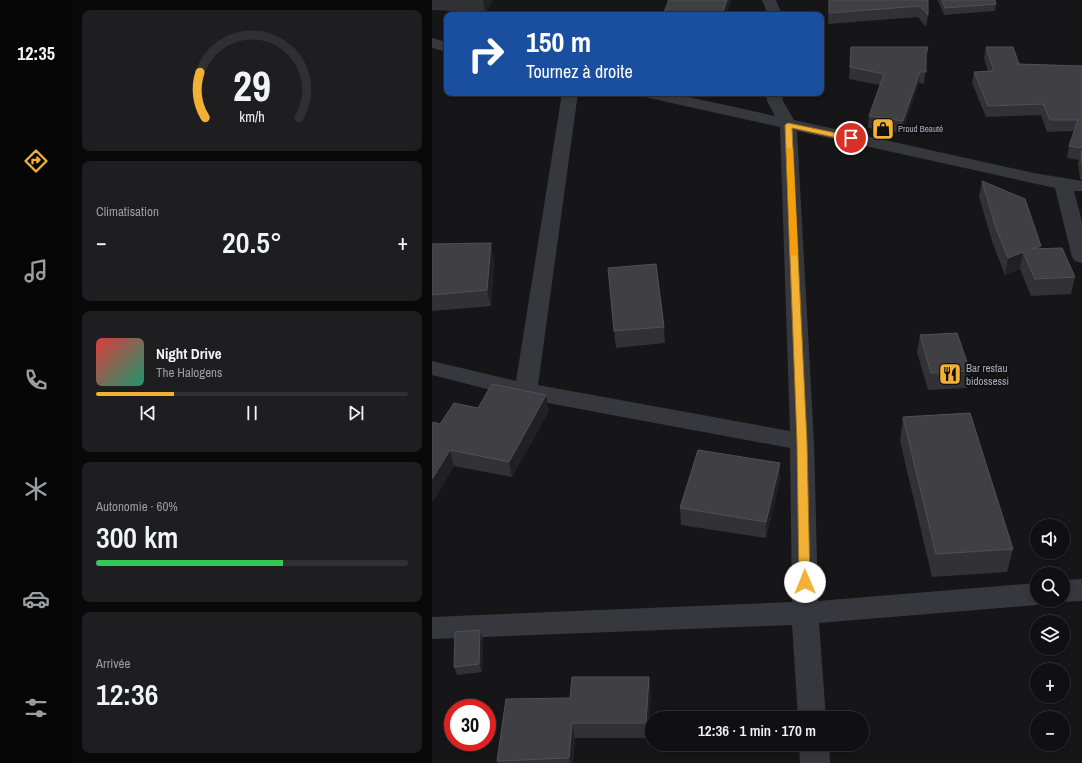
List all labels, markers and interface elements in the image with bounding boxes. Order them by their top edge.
text: 150 m [526,23,591,61]
icon: right [460,28,512,80]
text: 12:35 [17,41,55,66]
text: 29 [233,58,271,114]
text: Tournez à droite [526,59,633,84]
text: km/h [239,107,265,126]
shop icon: Proud Beauté [870,116,896,142]
pin [834,121,868,155]
place label: Proud Beauté [898,123,943,135]
icon: arrive [840,127,862,149]
icon: directions [22,147,50,175]
text: Climatisation [96,203,159,220]
text: 20.5° [222,222,282,262]
text: − [96,227,107,257]
text: + [397,227,408,257]
icon: music [22,257,50,285]
text: Night Drive [156,343,222,364]
restaurant icon: Bar restau bidossessi [937,361,963,387]
place label: Bar restau bidossessi [966,361,1009,388]
text: The Halogens [156,364,222,381]
icon: phone [22,366,50,394]
icon: previous [137,402,159,424]
icon: pause [241,402,263,424]
icon: next [345,402,367,424]
icon: climate [22,475,50,503]
text: Autonomie · 60% [96,498,178,515]
text: 300 km [96,517,178,557]
map controls [1030,519,1070,751]
button: sound [1030,519,1070,559]
position arrow [784,561,826,603]
button: search [1030,567,1070,607]
icon: car [22,585,50,613]
button: layers [1030,615,1070,655]
text: Arrivée [96,655,130,672]
button: + [1030,663,1070,703]
text: 12:36 [96,674,158,714]
icon: filters [22,694,50,722]
speed limit sign: 30 [444,699,496,751]
button: − [1030,711,1070,751]
text: 12:36 · 1 min · 170 m [698,720,816,741]

